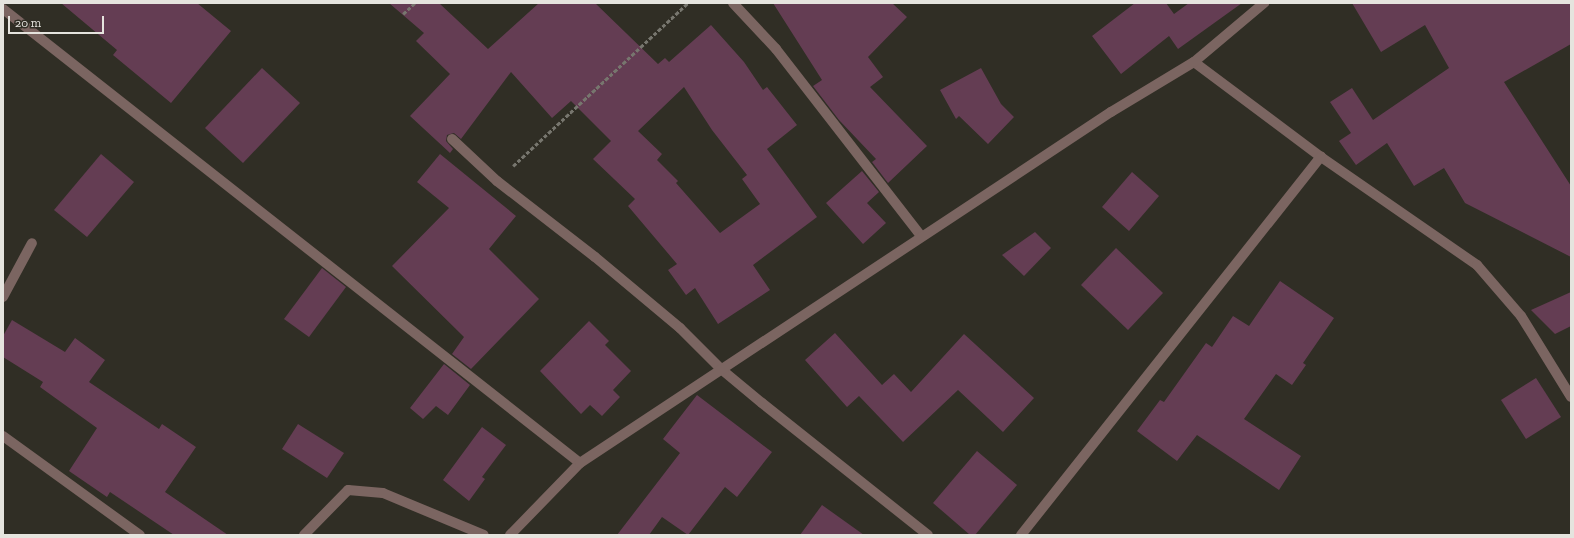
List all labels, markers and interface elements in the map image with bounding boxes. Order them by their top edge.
scale bar [10,8,106,34]
text: 20 m [15,16,41,30]

